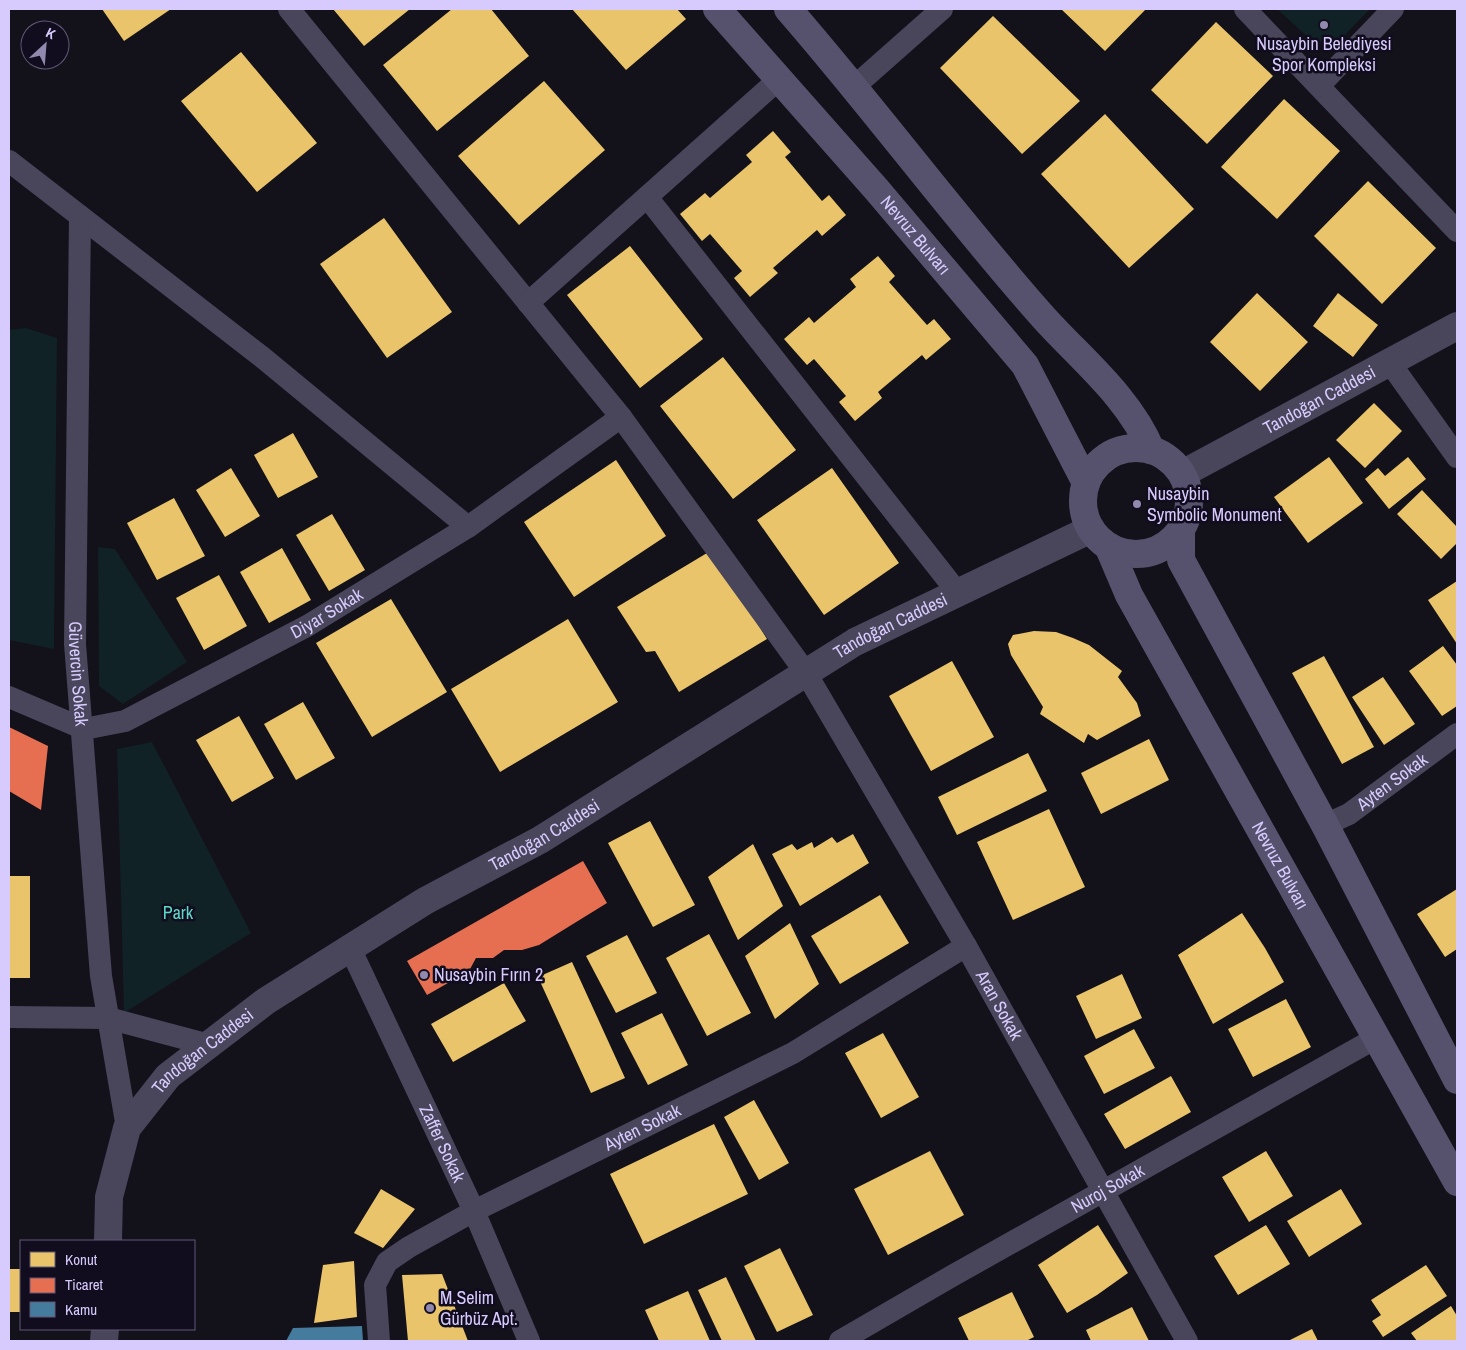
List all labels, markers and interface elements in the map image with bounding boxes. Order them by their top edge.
marker: Nusaybin Belediyesi Spor Kompleksi [1318,19,1330,31]
north arrow [20,20,70,70]
text: K [43,23,59,44]
place label: Nusaybin Belediyesi Spor Kompleksi [1256,31,1392,77]
street label: Nevruz Bulvarı [875,190,957,280]
street label: Tandoğan Caddesi [1258,359,1380,440]
place label: Nusaybin Symbolic Monument [1147,481,1282,527]
marker: Nusaybin Symbolic Monument [1131,498,1143,510]
street label: Diyar Sokak [286,581,368,644]
street label: Tandoğan Caddesi [828,587,951,664]
street label: Güvercin Sokak [63,621,94,728]
street label: Ayten Sokak [1350,747,1433,817]
street label: Tandoğan Caddesi [484,793,604,877]
street label: Nevruz Bulvarı [1246,817,1315,914]
park label: Park [163,900,194,925]
place label: Nusaybin Fırın 2 [434,962,543,987]
street label: Aran Sokak [969,965,1029,1045]
marker: Nusaybin Fırın 2 [418,969,430,981]
street label: Tandoğan Caddesi [146,1002,258,1099]
street label: Ayten Sokak [599,1097,685,1157]
street label: Zaffer Sokak [413,1100,472,1187]
street label: Nuroj Sokak [1066,1157,1149,1219]
legend [20,1240,195,1330]
text: Konut [65,1249,98,1270]
text: Ticaret [65,1274,104,1295]
place label: M.Selim Gürbüz Apt. [440,1285,518,1331]
text: Kamu [65,1299,97,1320]
marker: M.Selim Gürbüz Apt. [424,1302,436,1314]

